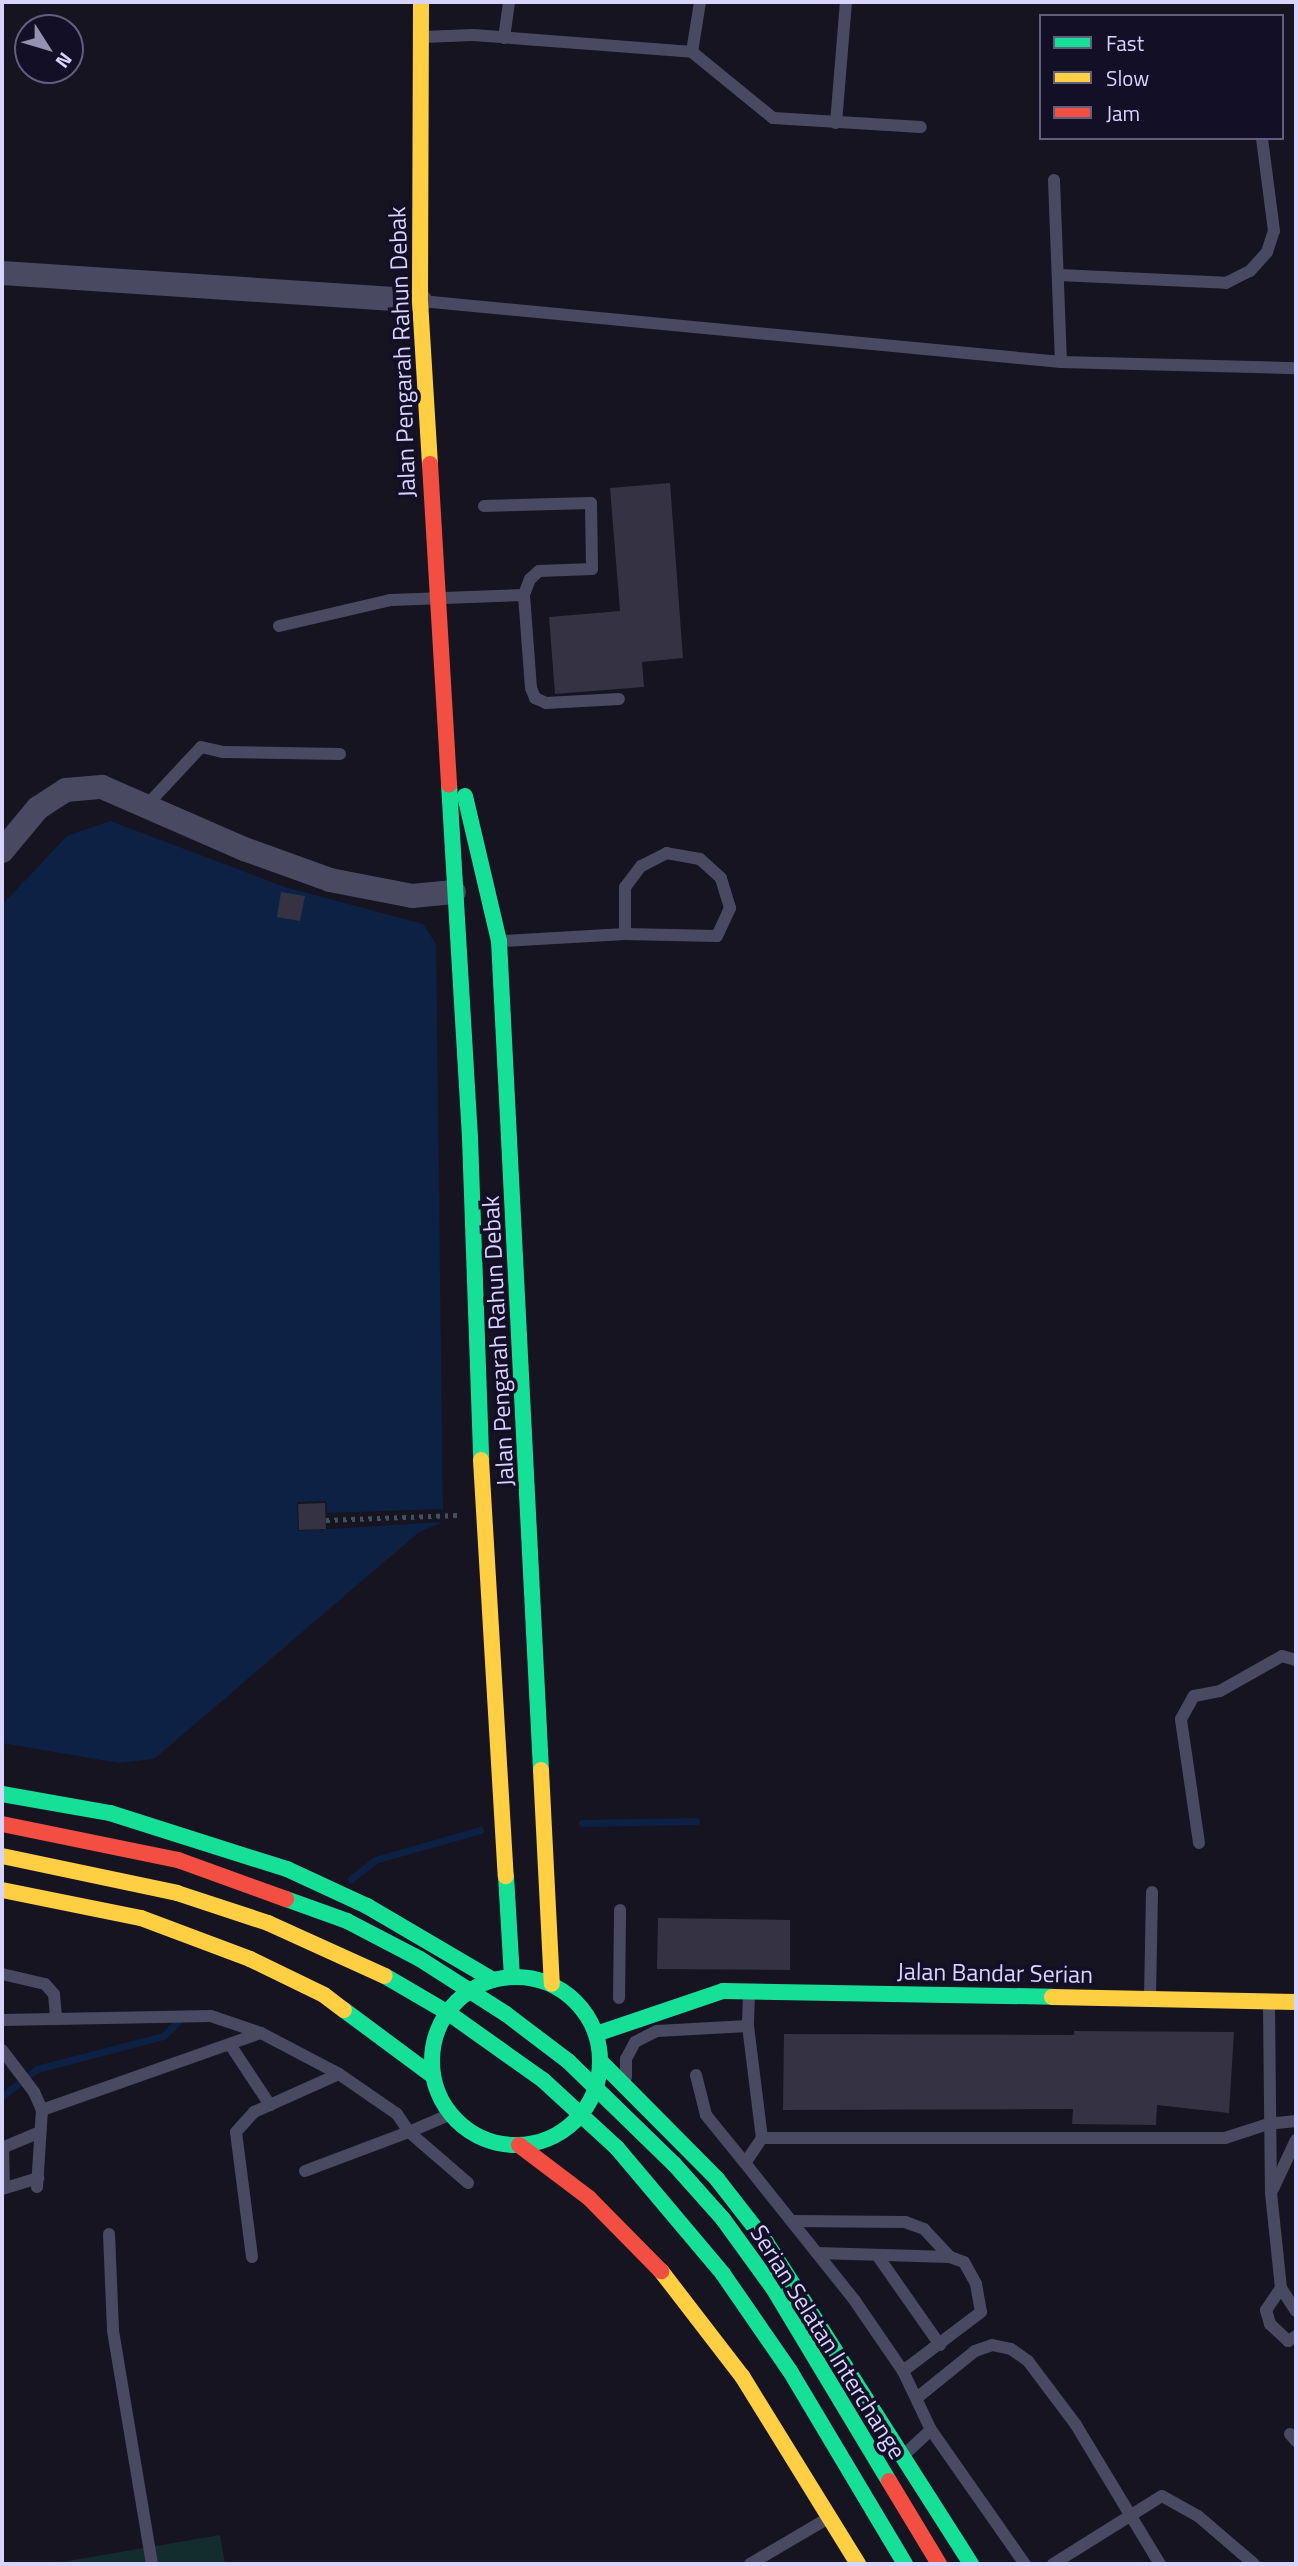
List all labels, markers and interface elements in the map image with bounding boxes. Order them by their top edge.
north arrow [14,14,84,84]
legend [1039,14,1284,140]
text: Fast [1106,27,1144,59]
text: N [49,47,80,75]
text: Slow [1106,62,1149,94]
text: Jam [1106,97,1140,129]
street label: Jalan Pengarah Rahun Debak [383,206,421,498]
street label: Jalan Pengarah Rahun Debak [476,1195,520,1487]
street label: Jalan Bandar Serian [897,1957,1093,1989]
street label: Serian Selatan Interchange [744,2220,912,2464]

